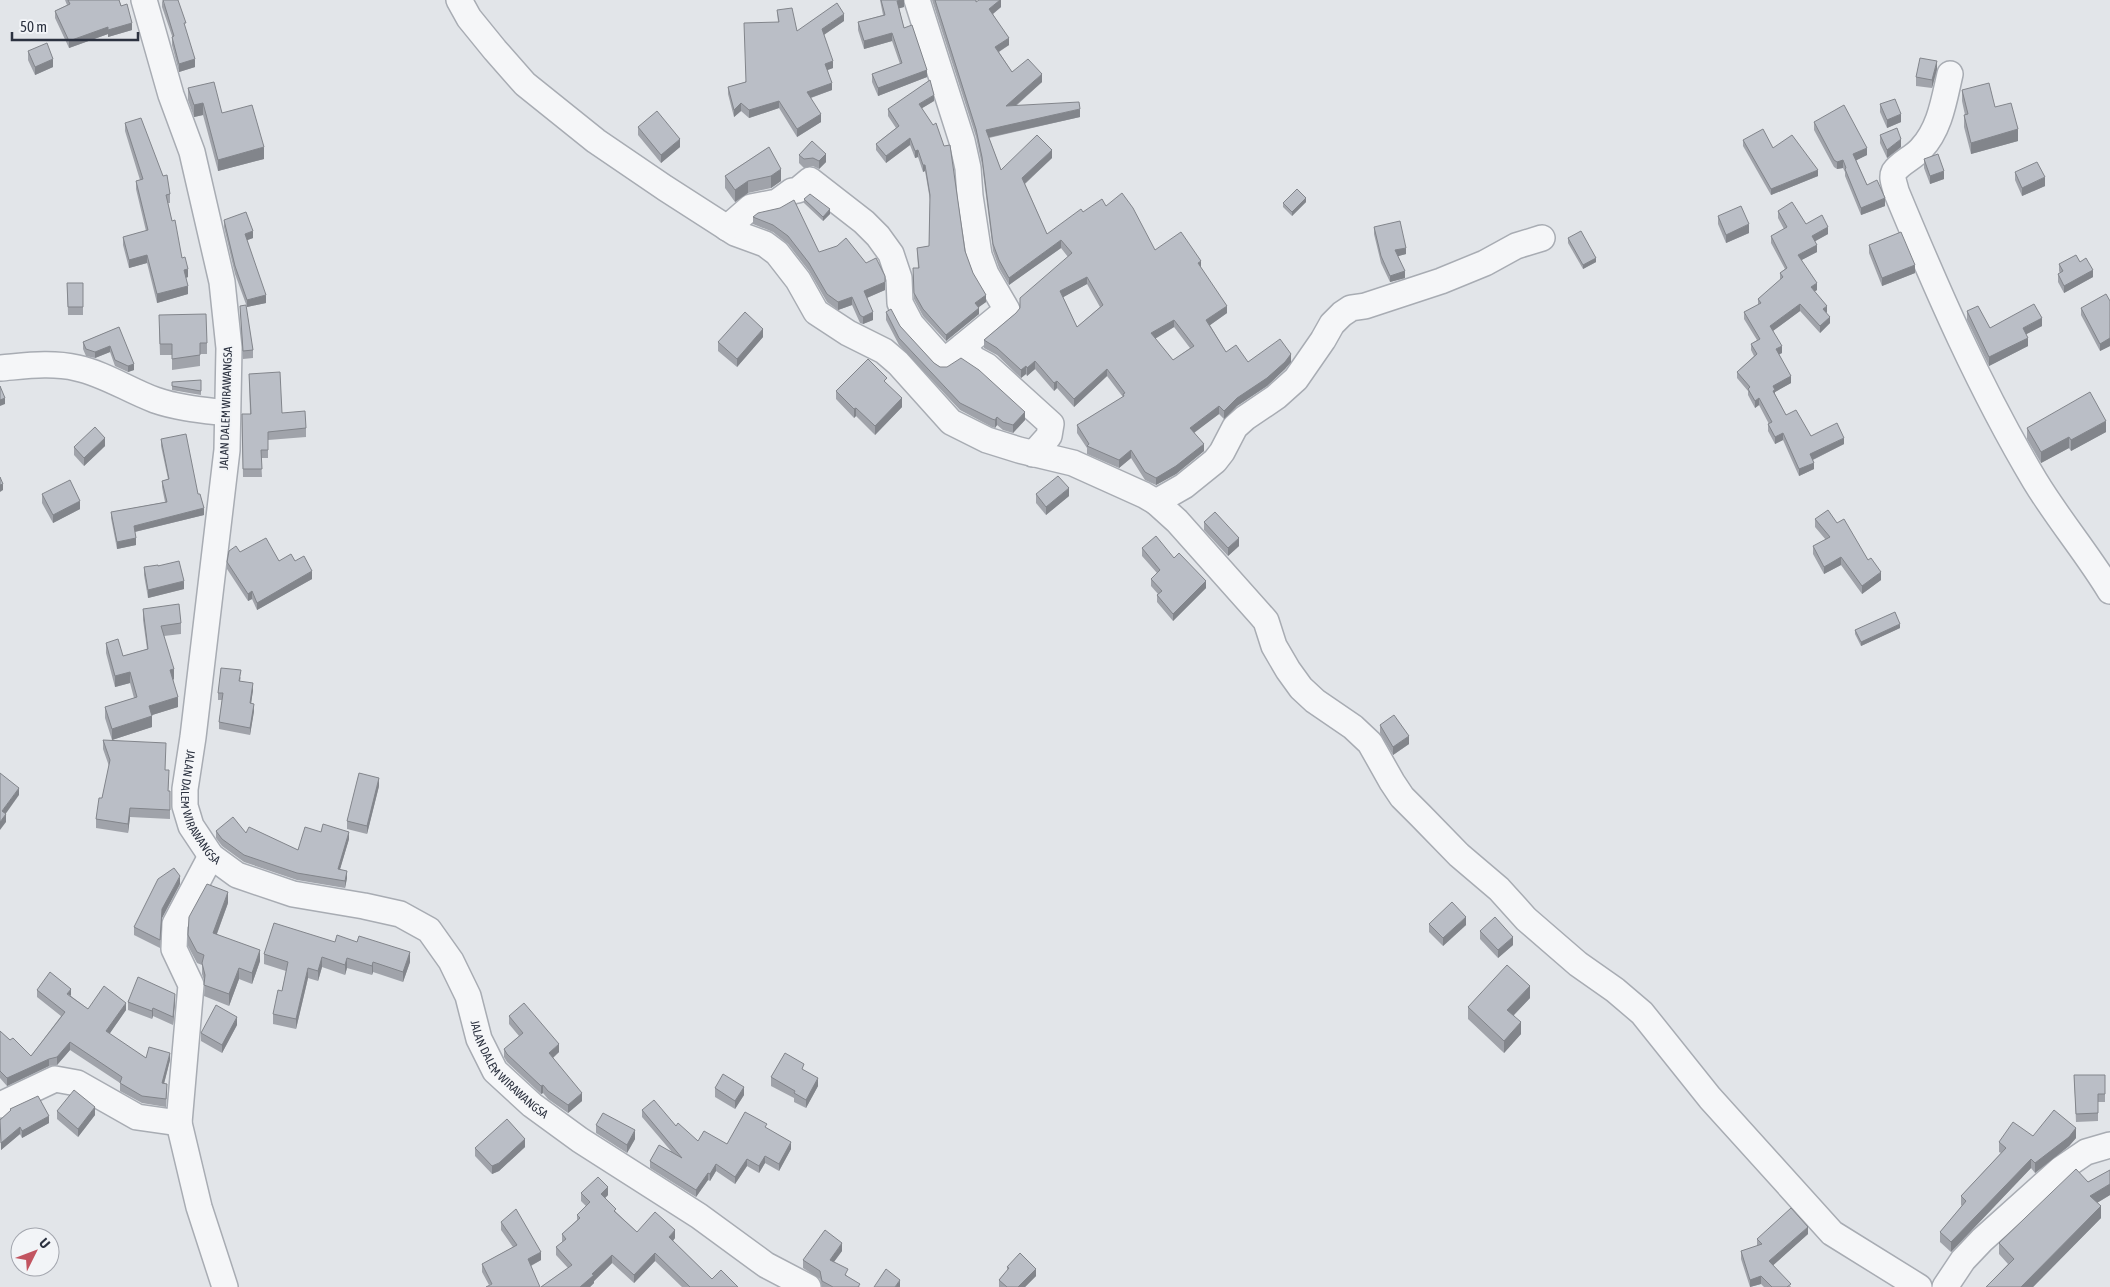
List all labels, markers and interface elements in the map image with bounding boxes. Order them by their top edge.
scale bar [12,10,139,42]
text: 50 m [20,18,47,35]
street label: JALAN DALEM WIRAWANGSA [217,346,235,470]
street label: JALAN DALEM WIRAWANGSA [178,749,223,867]
street label: JALAN DALEM WIRAWANGSA [467,1019,551,1121]
north arrow [10,1227,60,1277]
text: U [36,1235,53,1252]

